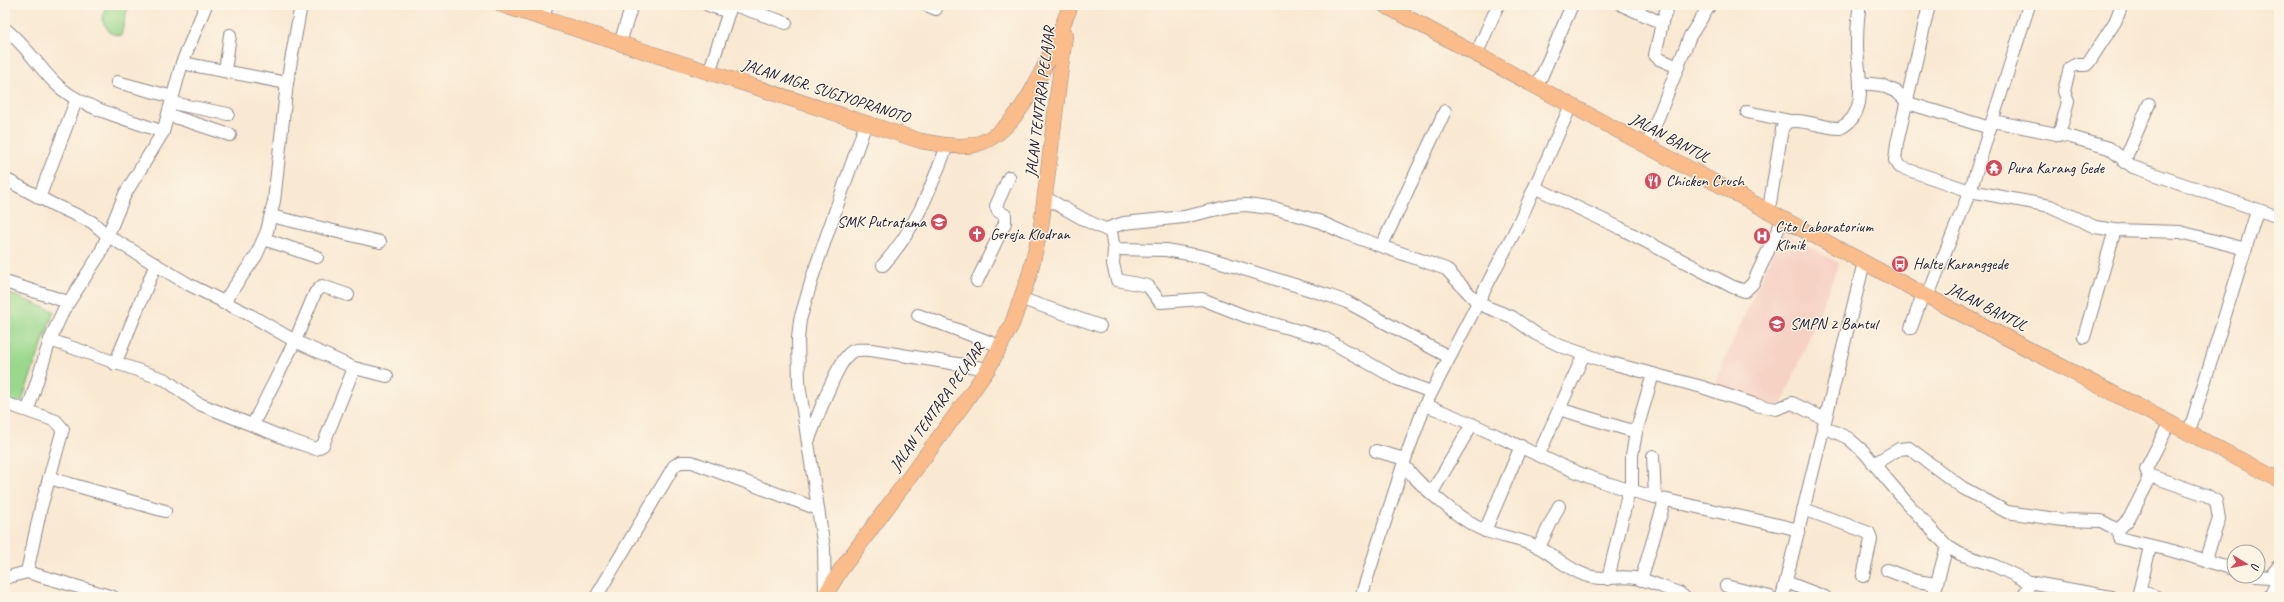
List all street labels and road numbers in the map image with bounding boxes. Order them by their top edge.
street label: JALAN TENTARA PELAJAR [1021,24,1059,179]
street label: JALAN MGR. SUGIYOPRANOTO [739,54,914,128]
street label: JALAN BANTUL [1626,108,1714,168]
street label: JALAN BANTUL [1943,278,2031,336]
street label: JALAN TENTARA PELAJAR [885,338,990,476]

